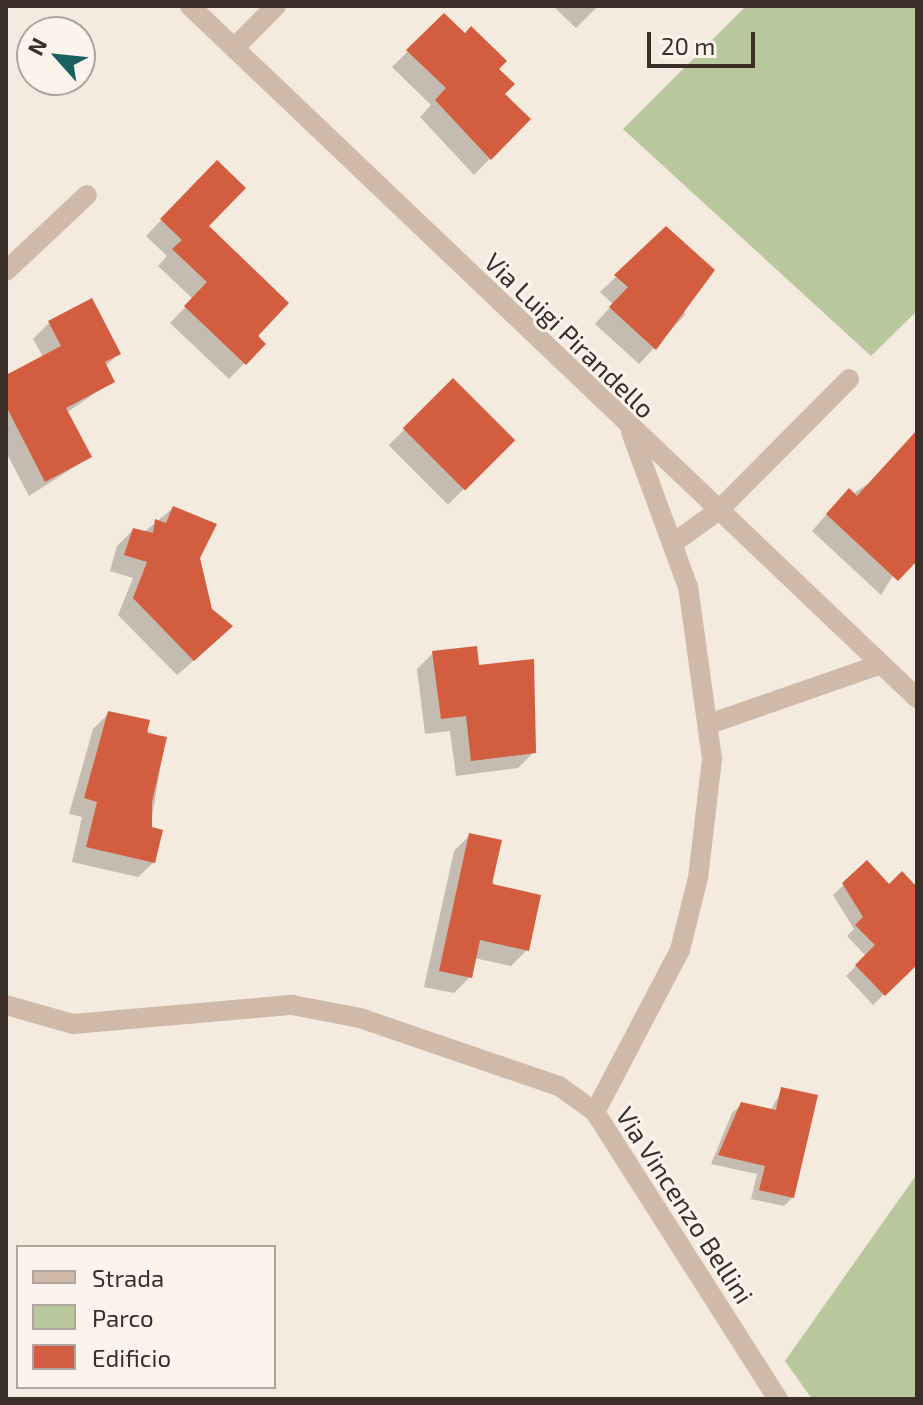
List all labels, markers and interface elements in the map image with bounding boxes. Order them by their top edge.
north arrow [16,16,96,96]
scale bar [651,16,759,66]
text: 20 m [661,31,715,60]
text: N [21,33,52,59]
street label: Via Luigi Pirandello [478,246,662,424]
street label: Via Vincenzo Bellini [610,1101,760,1309]
legend [16,1245,276,1389]
text: Strada [92,1263,164,1292]
text: Parco [92,1303,154,1332]
text: Edificio [92,1343,171,1372]

